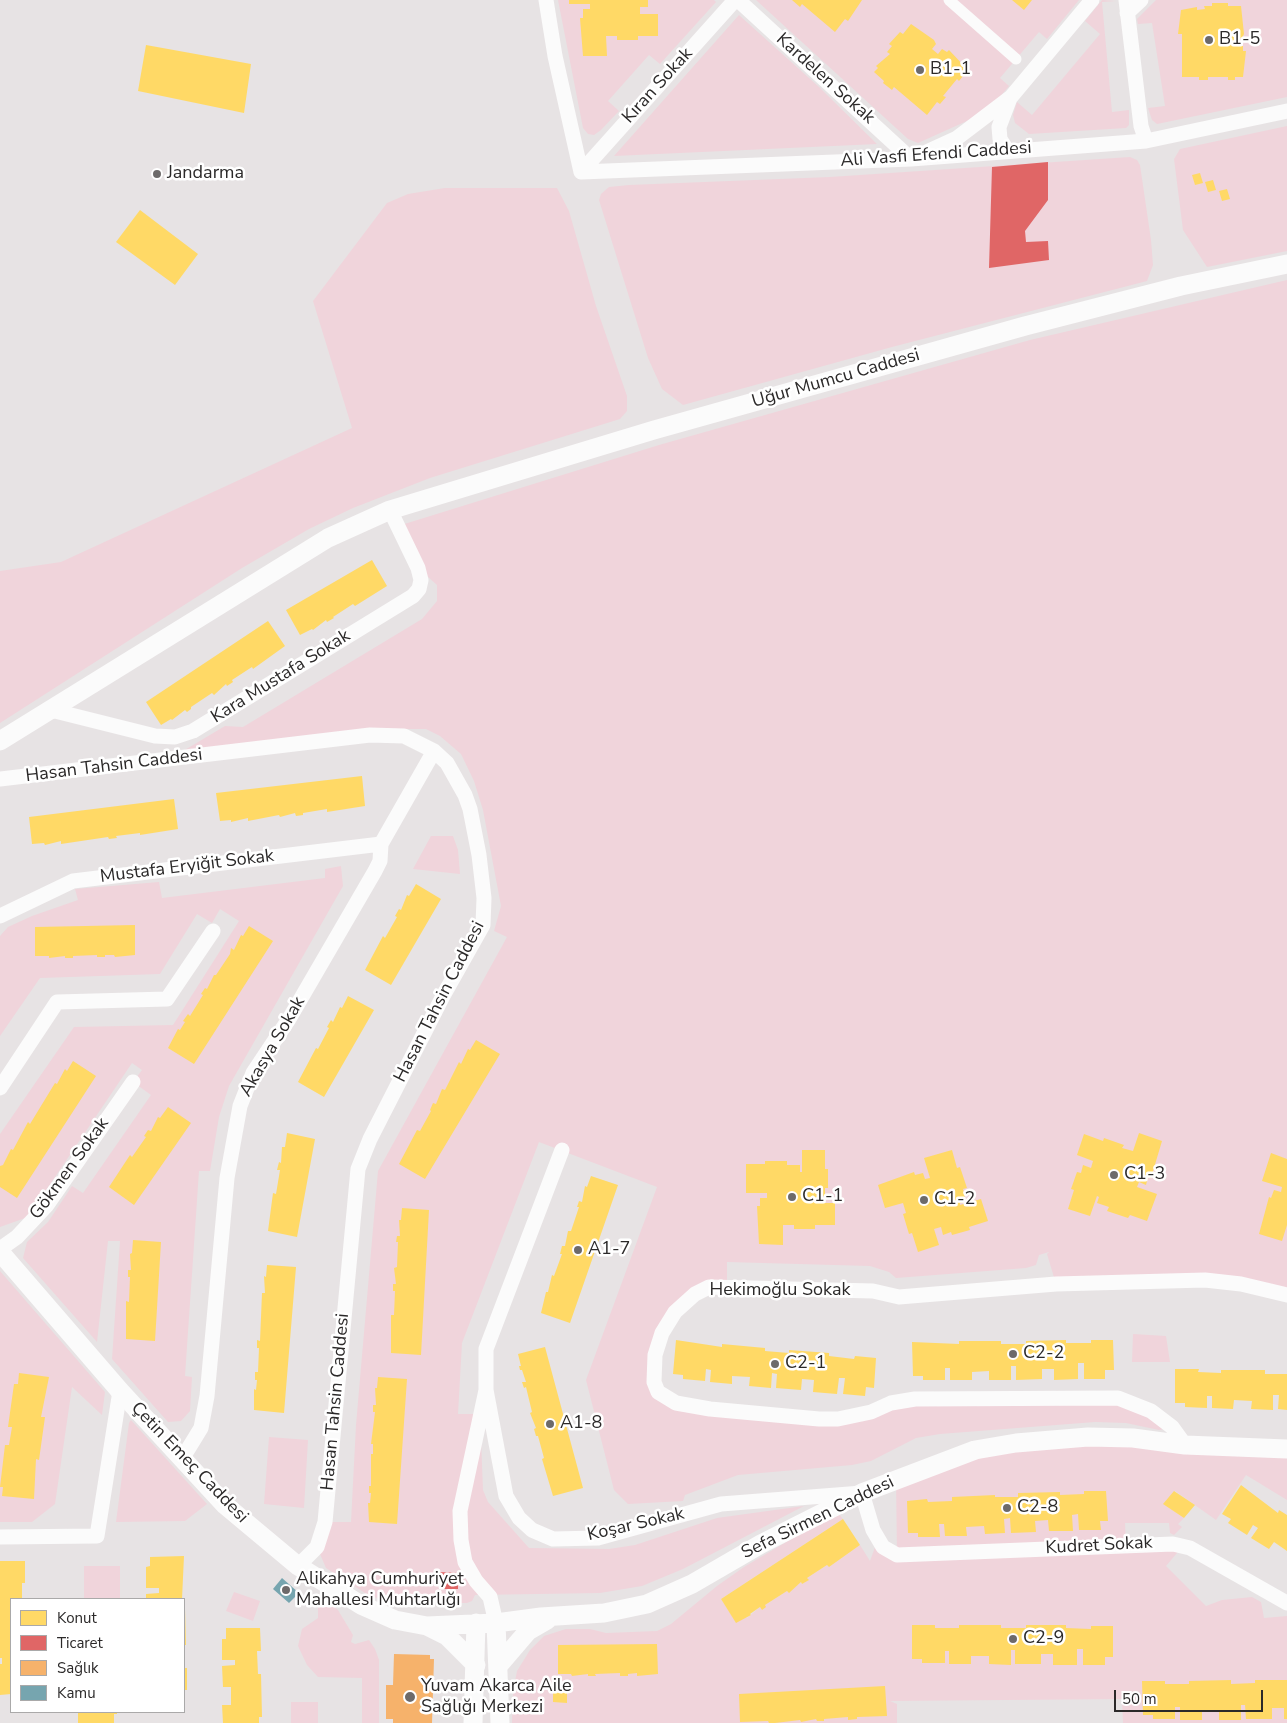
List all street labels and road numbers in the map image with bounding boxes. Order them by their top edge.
street label: Kardelen Sokak [771,29,879,129]
street label: Kıran Sokak [618,44,698,128]
street label: Ali Vasfi Efendi Caddesi [840,138,1032,172]
street label: Uğur Mumcu Caddesi [750,345,922,413]
street label: Kara Mustafa Sokak [208,625,354,729]
street label: Hasan Tahsin Caddesi [24,744,204,788]
street label: Mustafa Eryiğit Sokak [99,846,275,888]
street label: Hasan Tahsin Caddesi [390,918,490,1086]
street label: Akasya Sokak [236,993,310,1101]
street label: Gökmen Sokak [26,1114,114,1224]
street label: Hekimoğlu Sokak [710,1280,850,1302]
street label: Hasan Tahsin Caddesi [317,1312,355,1492]
street label: Çetin Emeç Caddesi [126,1398,252,1528]
street label: Sefa Sirmen Caddesi [738,1472,898,1564]
street label: Koşar Sokak [585,1503,687,1547]
street label: Kudret Sokak [1045,1532,1153,1560]

